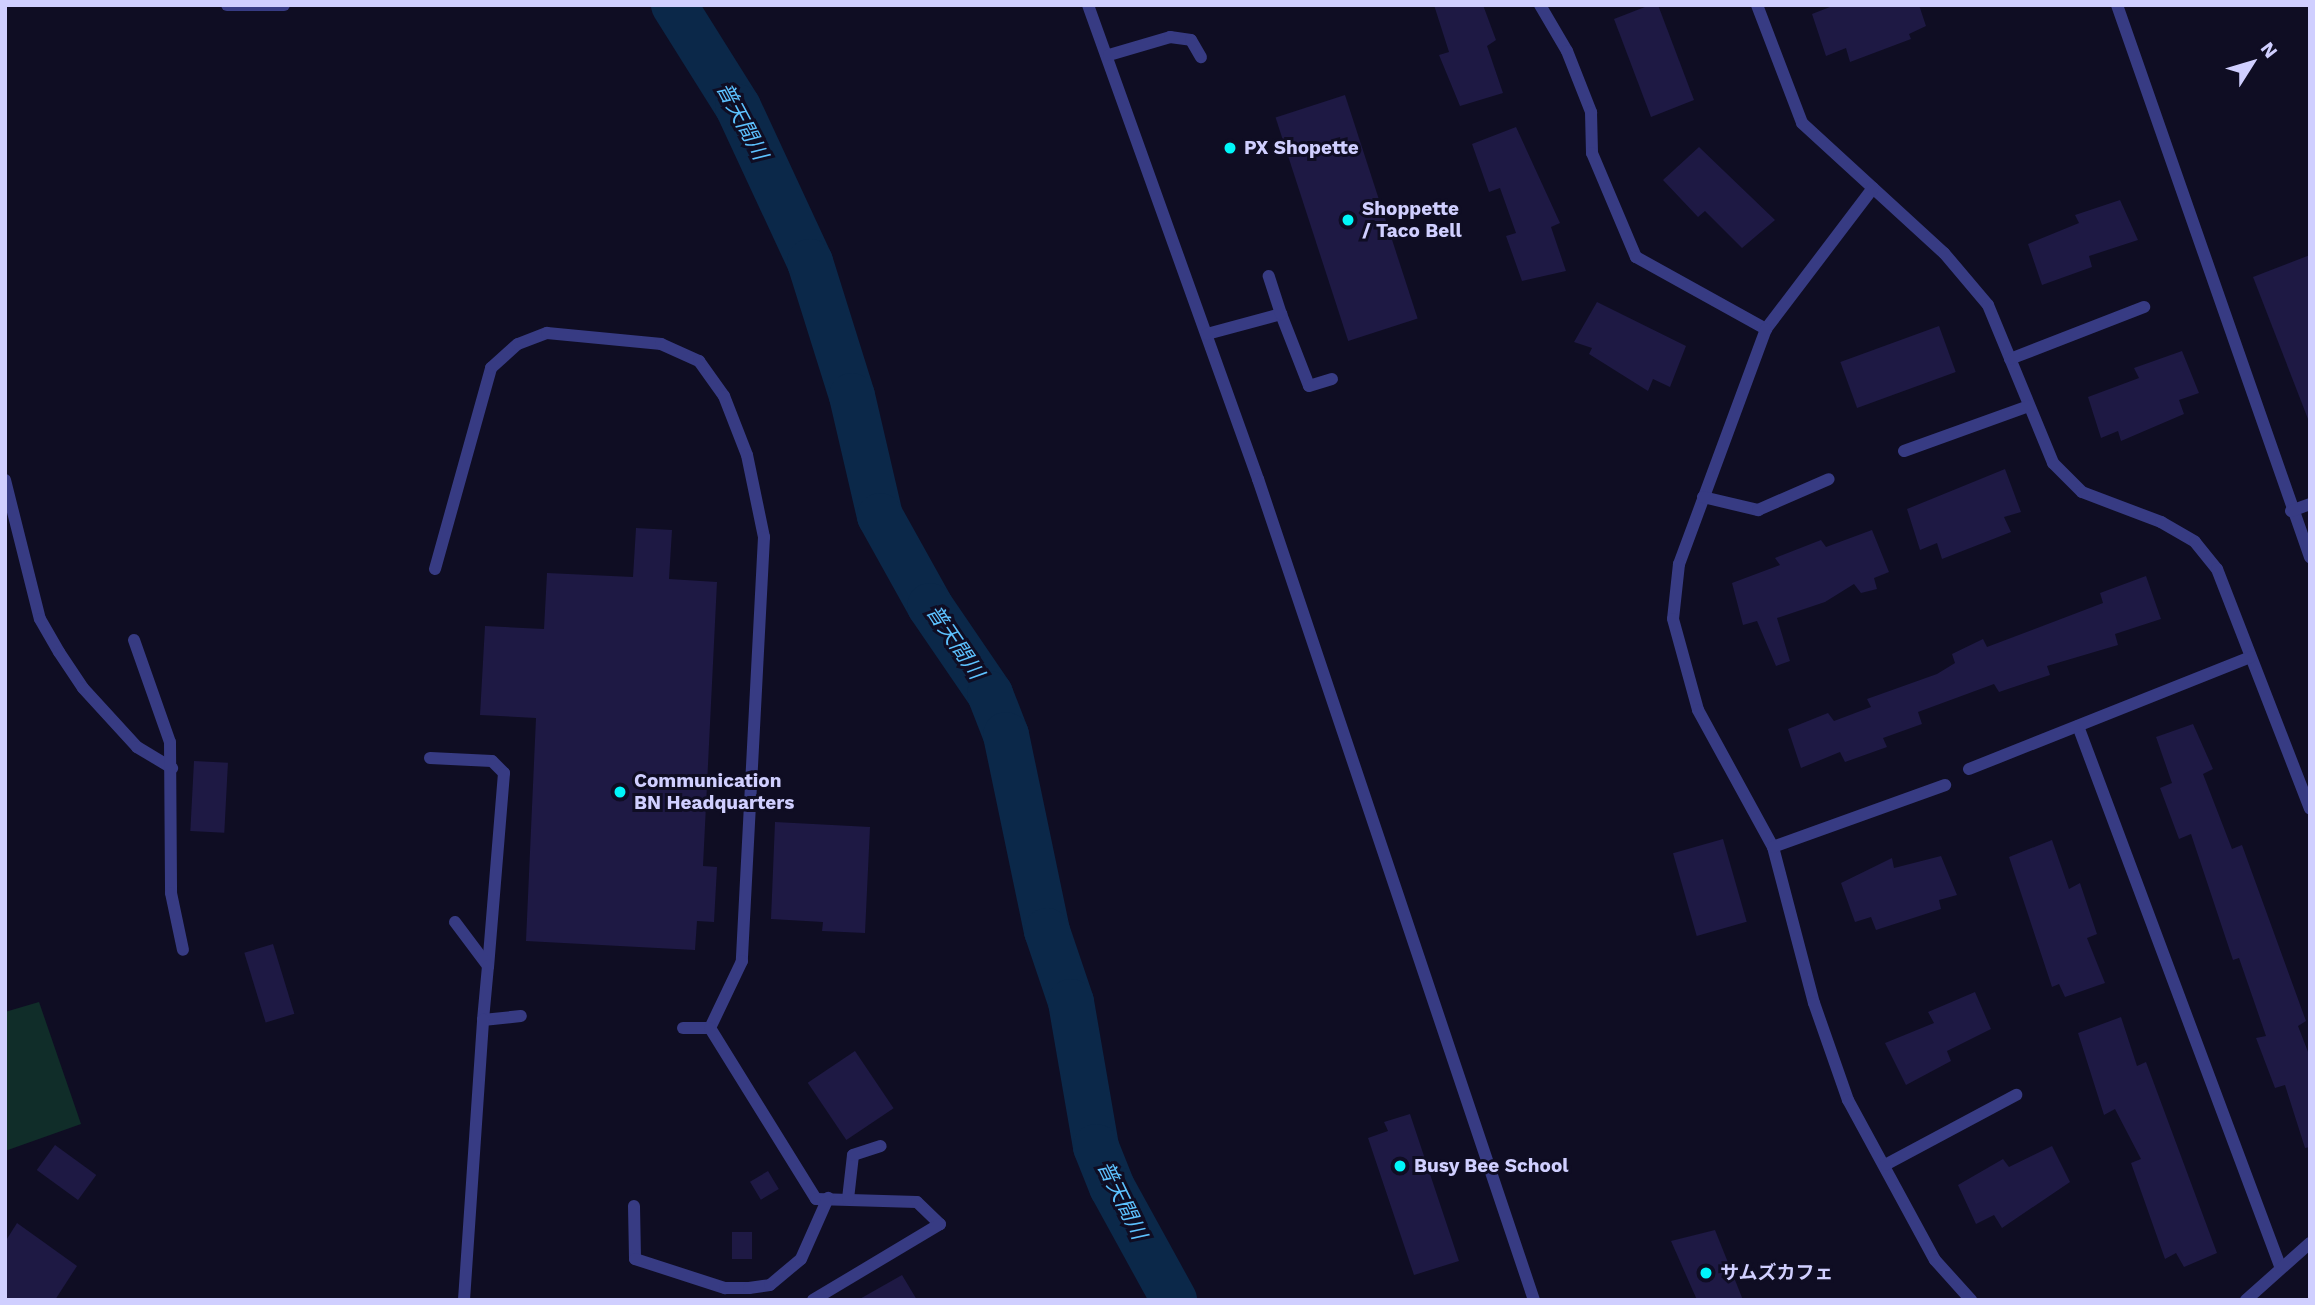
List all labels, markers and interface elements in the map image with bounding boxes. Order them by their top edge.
north arrow [2217,28,2287,98]
text: N [2256,38,2283,63]
water label: 普天間川 [711,78,773,164]
place label: PX Shopette [1244,137,1359,159]
marker: PX Shopette [1222,140,1238,156]
place label: Shoppette / Taco Bell [1362,198,1462,242]
marker: Shoppette / Taco Bell [1340,212,1356,228]
water label: 普天間川 [921,600,989,684]
place label: Communication BN Headquarters [634,770,794,814]
marker: Communication BN Headquarters [612,784,628,800]
place label: Busy Bee School [1414,1155,1569,1177]
water label: 普天間川 [1092,1157,1152,1243]
marker: Busy Bee School [1392,1158,1408,1174]
place label: サムズカフェ [1720,1262,1834,1284]
marker: サムズカフェ [1698,1265,1714,1281]

